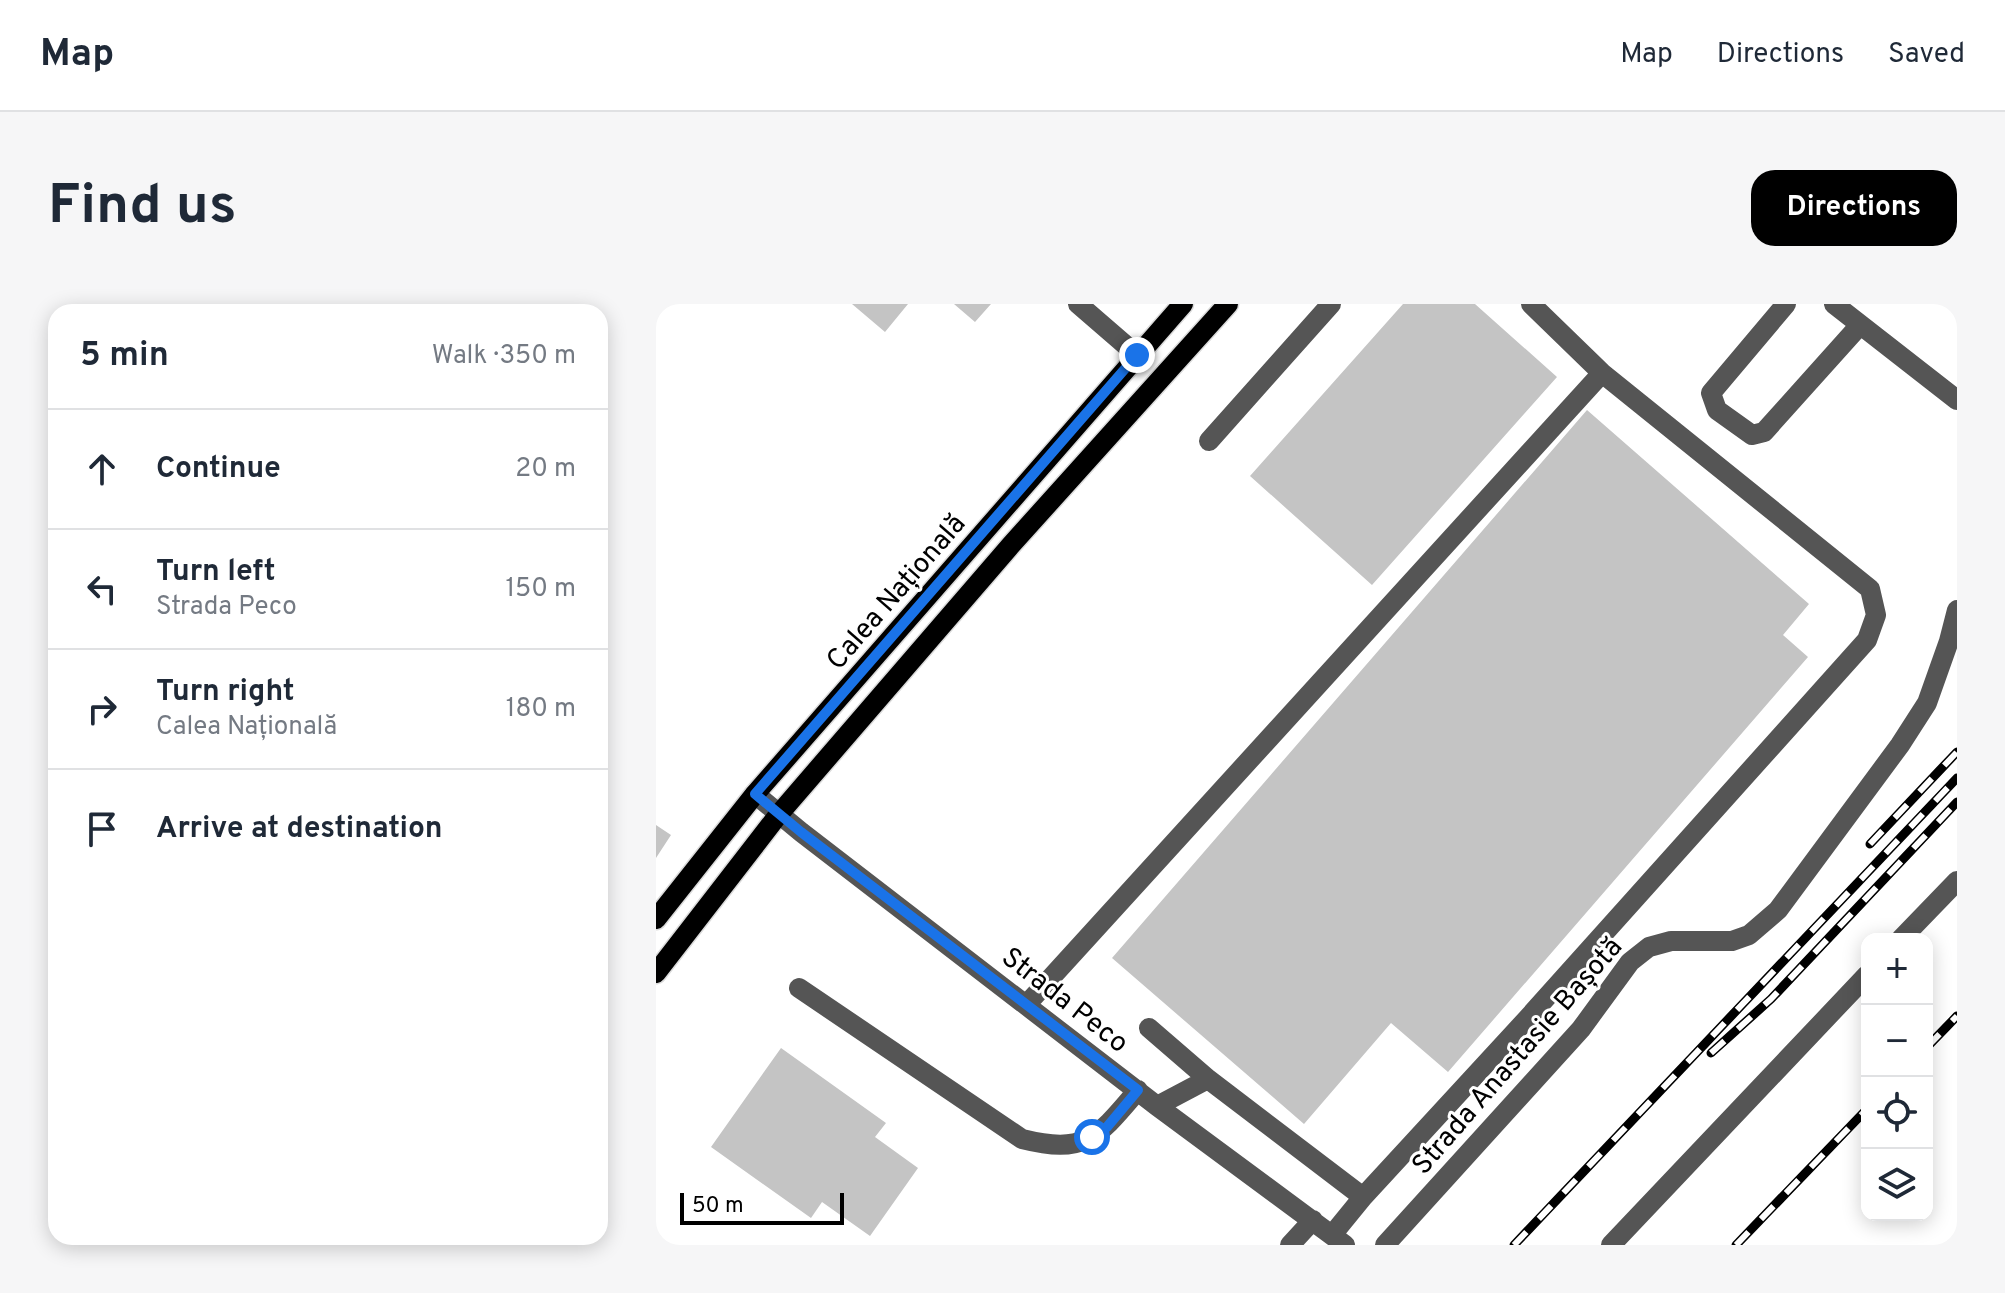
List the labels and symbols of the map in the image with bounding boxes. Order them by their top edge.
route end [1119,337,1155,373]
street label: Calea Națională [820,508,975,678]
street label: Strada Anastasie Bașotă [1405,931,1631,1183]
street label: Strada Peco [993,941,1135,1062]
route start [1074,1119,1110,1155]
scale bar [680,1189,844,1225]

